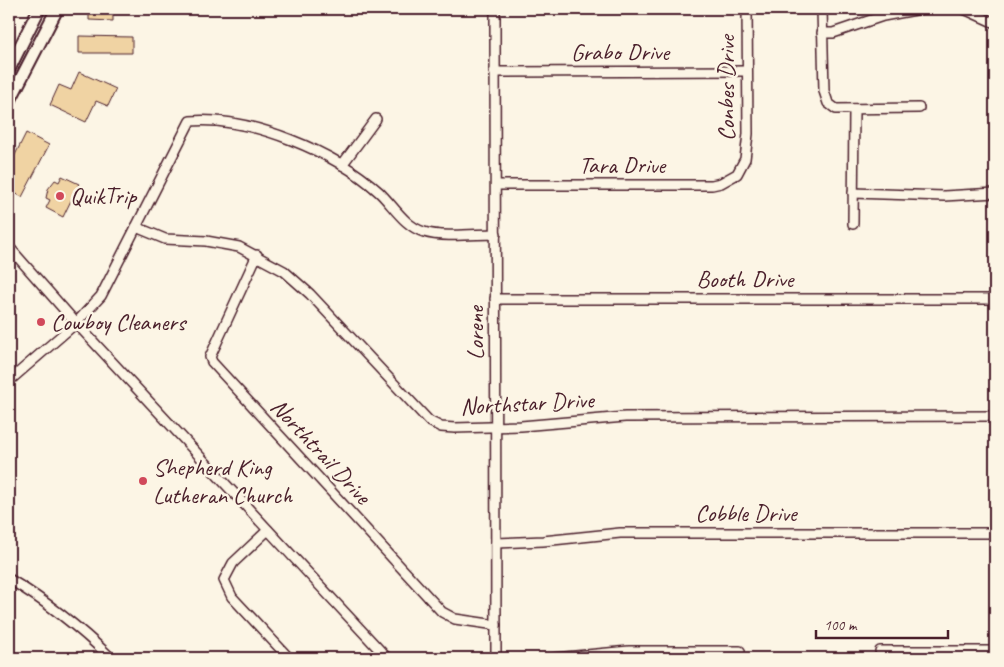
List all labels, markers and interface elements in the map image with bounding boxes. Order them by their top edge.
street label: Conbes Drive [711,33,741,141]
street label: Grabo Drive [571,37,671,67]
street label: Tara Drive [579,150,667,180]
place label: QuikTrip [70,181,138,211]
marker: QuikTrip [54,190,66,202]
street label: Booth Drive [697,264,796,294]
street label: Lorene [460,304,490,360]
place label: Cowboy Cleaners [51,307,188,337]
marker: Cowboy Cleaners [35,316,47,328]
street label: Northstar Drive [460,384,597,421]
street label: Northtrail Drive [264,392,379,512]
place label: Shepherd King Lutheran Church [153,452,293,510]
marker: Shepherd King Lutheran Church [137,475,149,487]
street label: Cobble Drive [695,498,799,528]
scale bar [816,607,949,639]
text: 100 m [824,616,858,635]

